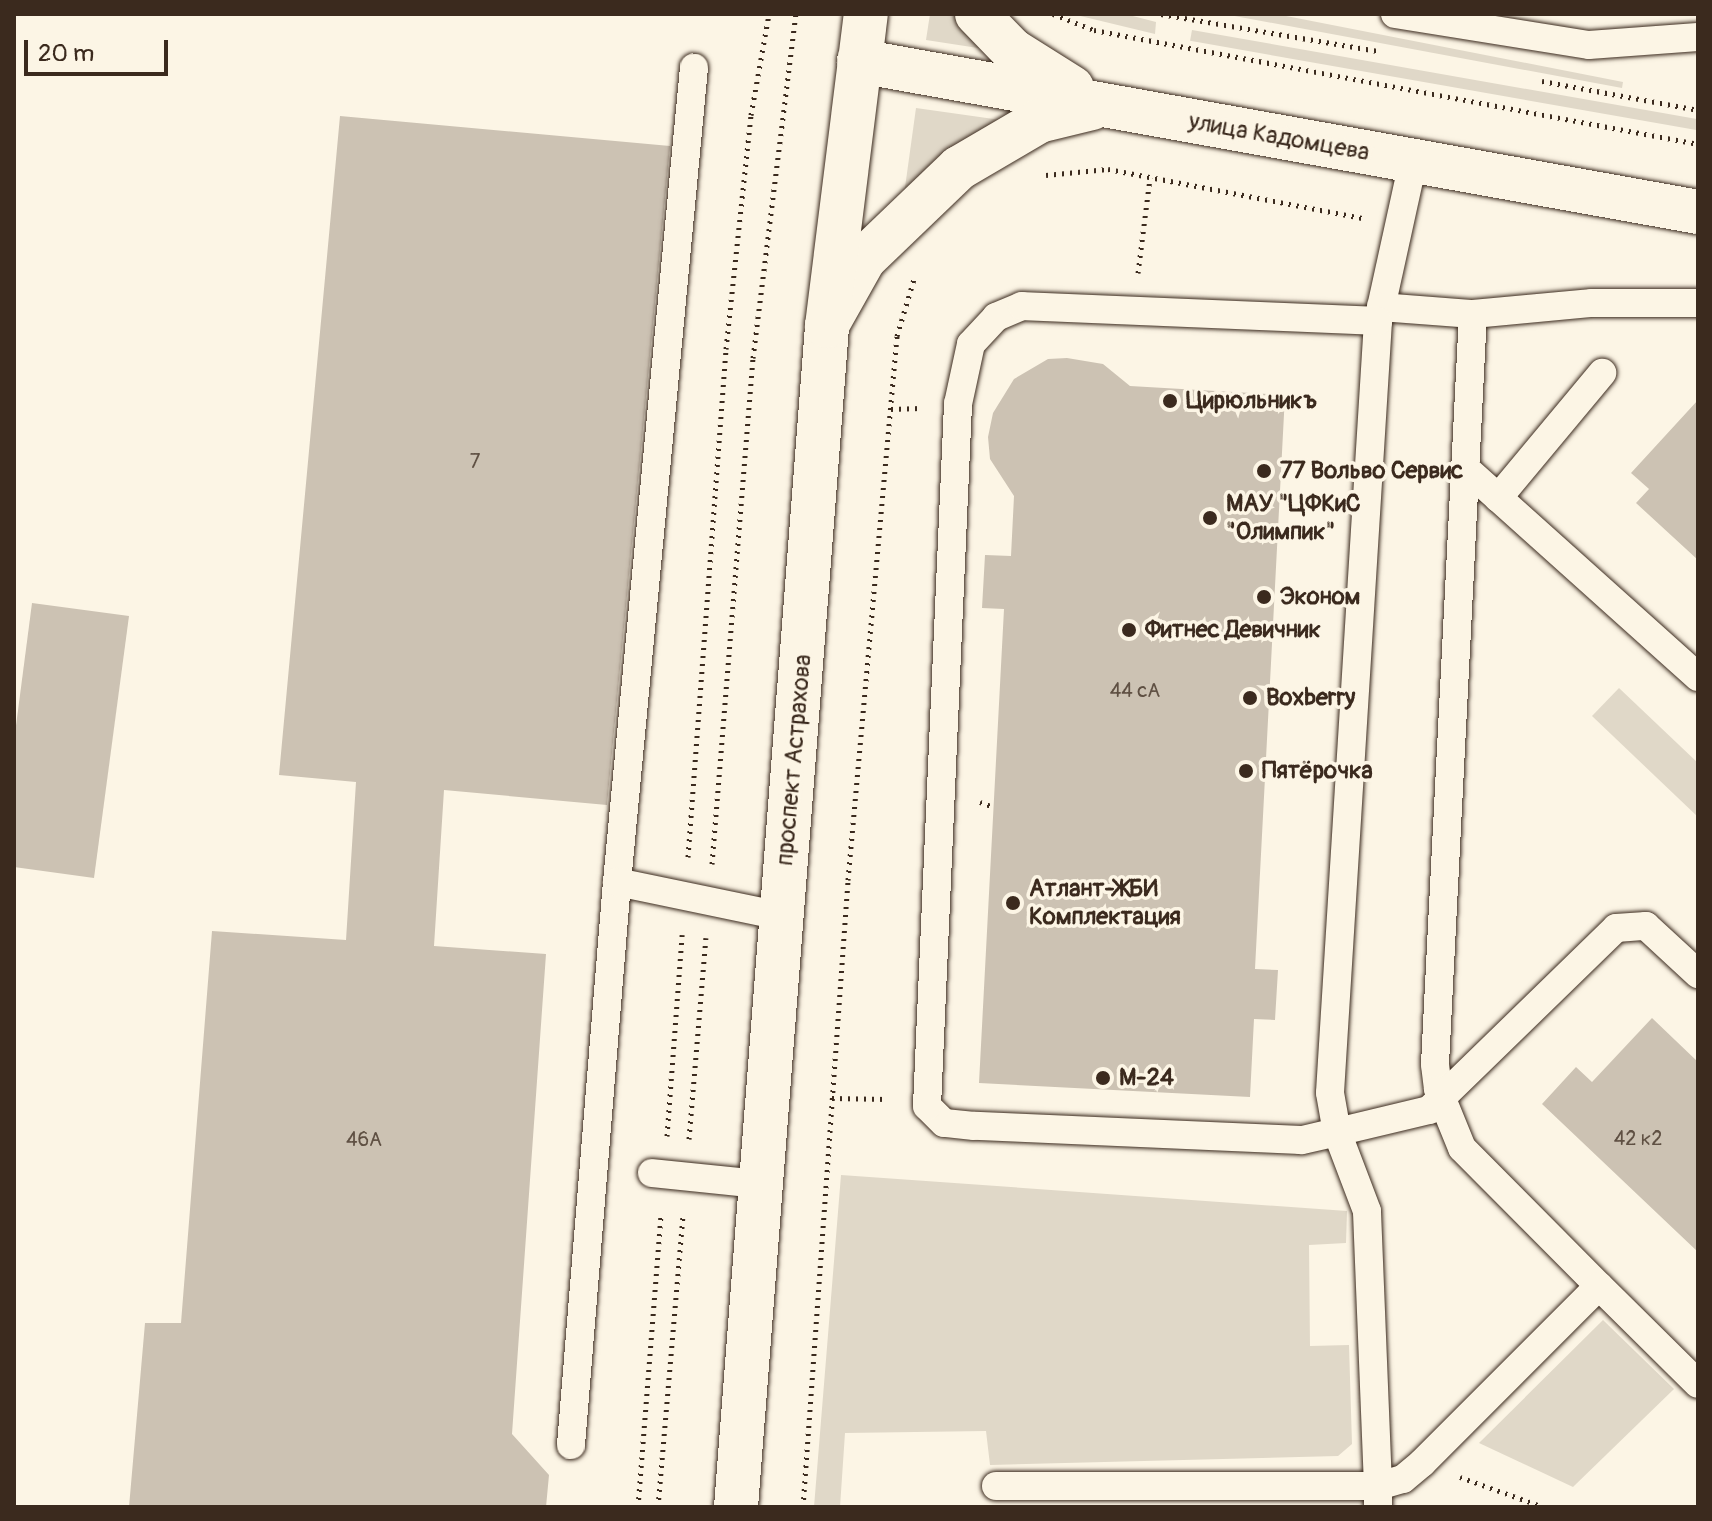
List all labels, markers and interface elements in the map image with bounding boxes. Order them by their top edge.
scale bar [28,24,172,74]
text: 20 m [38,39,94,68]
street label: улица Кадомцева [1186,107,1372,167]
place label: Цирюльникъ [1186,387,1317,415]
marker: Цирюльникъ [1161,392,1179,410]
house number: 7 [470,449,480,473]
place label: 77 Вольво Сервис [1280,457,1463,485]
marker: 77 Вольво Сервис [1255,462,1273,480]
place label: МАУ "ЦФКиС "Олимпик" [1226,490,1361,546]
marker: МАУ "ЦФКиС "Олимпик" [1201,509,1219,527]
place label: Эконом [1280,583,1360,611]
marker: Эконом [1255,588,1273,606]
place label: Фитнес Девичник [1145,616,1321,644]
marker: Фитнес Девичник [1120,621,1138,639]
street label: проспект Астрахова [770,653,818,867]
house number: 44 сА [1110,678,1160,702]
place label: Boxberry [1266,684,1355,712]
marker: Boxberry [1241,689,1259,707]
place label: Пятёрочка [1262,757,1373,785]
marker: Пятёрочка [1237,762,1255,780]
place label: Атлант-ЖБИ Комплектация [1029,875,1181,931]
marker: Атлант-ЖБИ Комплектация [1004,894,1022,912]
place label: М-24 [1119,1064,1174,1092]
marker: М-24 [1094,1069,1112,1087]
house number: 42 к2 [1614,1126,1662,1150]
house number: 46А [346,1127,382,1151]

